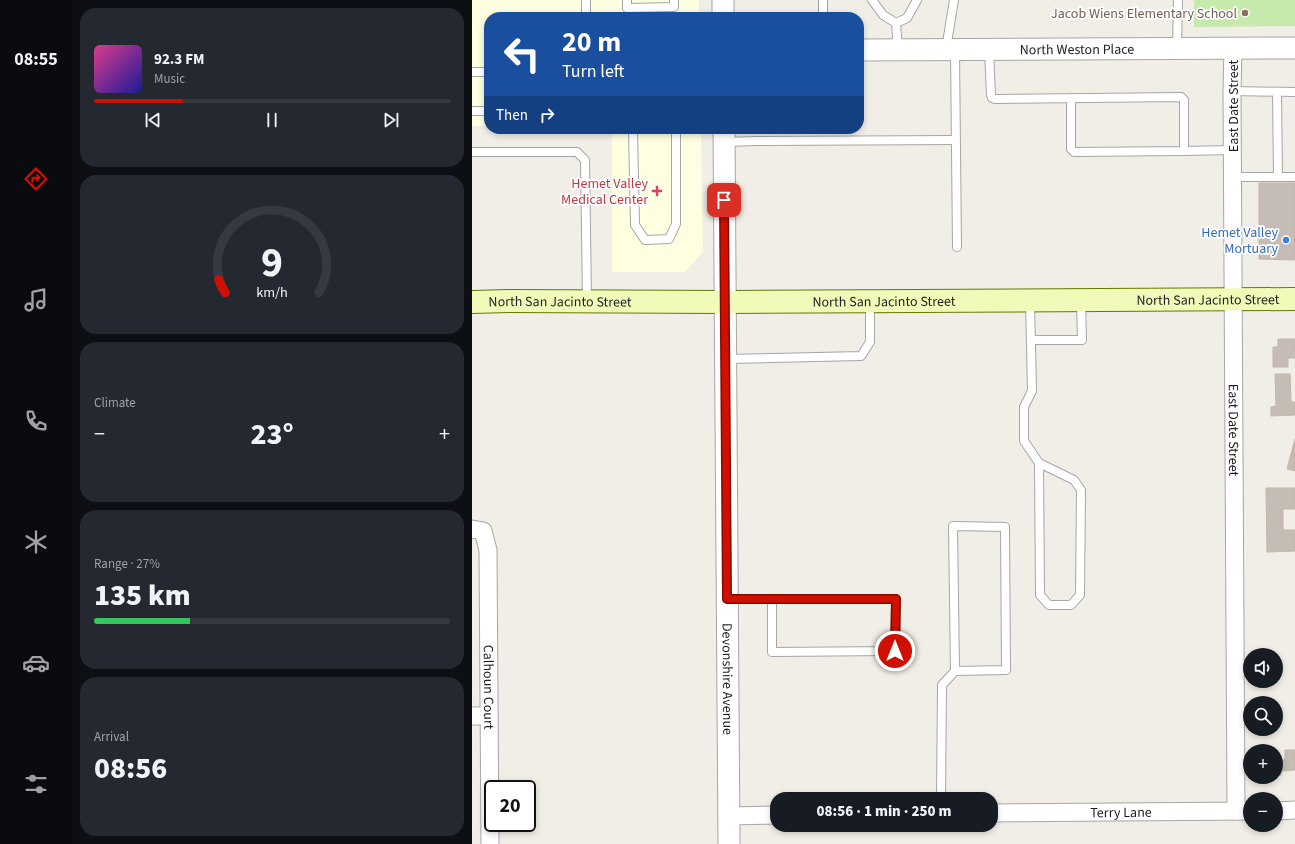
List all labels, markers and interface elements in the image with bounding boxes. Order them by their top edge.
place label: Jacob Wiens Elementary School [1051,4,1237,24]
marker: Jacob Wiens Elementary School [1240,8,1250,18]
text: 20 m [562,22,621,62]
icon: left [496,28,548,80]
street label: North Weston Place [1020,40,1134,60]
text: 08:55 [14,47,58,72]
text: 92.3 FM [154,49,205,70]
text: Turn left [562,59,624,84]
street label: East Date Street [1224,60,1244,152]
text: Music [154,70,185,88]
icon: right [536,104,558,126]
text: Then [496,105,528,126]
icon: previous [142,109,164,131]
icon: pause [261,109,283,131]
icon: next [380,109,402,131]
icon: directions [22,165,50,193]
place label: Hemet Valley Medical Center [561,174,648,210]
pin [707,183,741,217]
marker: Hemet Valley Medical Center [651,185,663,197]
icon: arrive [713,189,735,211]
place label: Hemet Valley Mortuary [1201,223,1278,259]
text: 9 [261,233,283,293]
marker: Hemet Valley Mortuary [1281,235,1291,245]
text: km/h [256,281,288,302]
icon: music [22,286,50,314]
street label: North San Jacinto Street [1136,290,1280,311]
street label: North San Jacinto Street [488,292,632,313]
street label: North San Jacinto Street [812,292,956,313]
street label: East Date Street [1223,384,1243,477]
text: Climate [94,394,136,412]
icon: phone [22,407,50,435]
text: 23° [250,413,294,456]
text: − [94,418,105,450]
text: + [439,418,450,450]
icon: climate [22,528,50,556]
text: Range · 27% [94,555,160,573]
text: 135 km [94,574,191,617]
street label: Devonshire Avenue [716,623,737,735]
position arrow [874,630,916,672]
street label: Calhoun Court [478,645,498,730]
map controls [1243,648,1283,832]
button: sound [1243,648,1283,688]
icon: car [22,649,50,677]
button: search [1243,696,1283,736]
text: Arrival [94,728,129,746]
button: + [1243,744,1283,784]
text: 08:56 [94,747,167,790]
icon: filters [22,770,50,798]
speed limit sign: 20 [484,780,536,832]
button: − [1243,792,1283,832]
text: 08:56 · 1 min · 250 m [817,801,951,822]
street label: Terry Lane [1090,803,1152,823]

